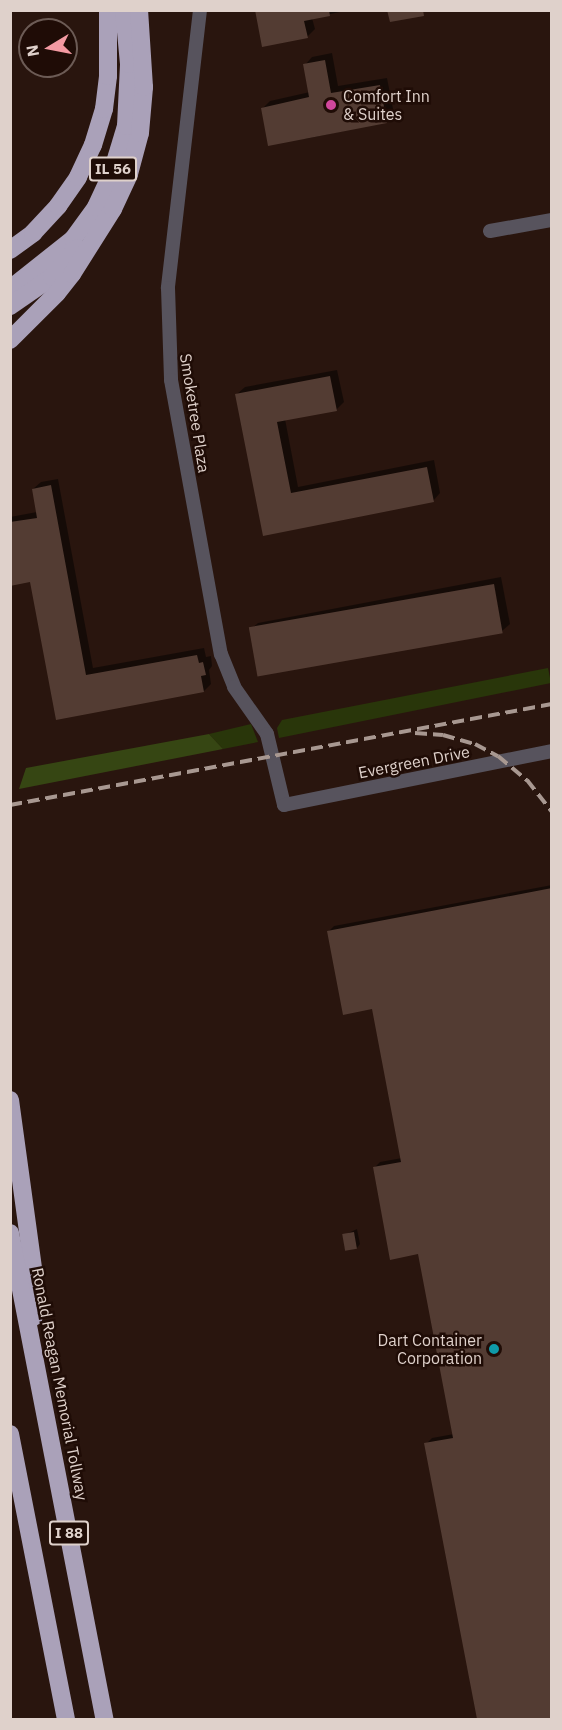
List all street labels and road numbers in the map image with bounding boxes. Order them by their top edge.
road number: IL 56 [89,157,137,181]
street label: Smoketree Plaza [176,352,214,474]
street label: Evergreen Drive [357,742,471,782]
street label: Ronald Reagan Memorial Tollway [28,1266,92,1502]
road number: I 88 [48,1521,90,1545]

